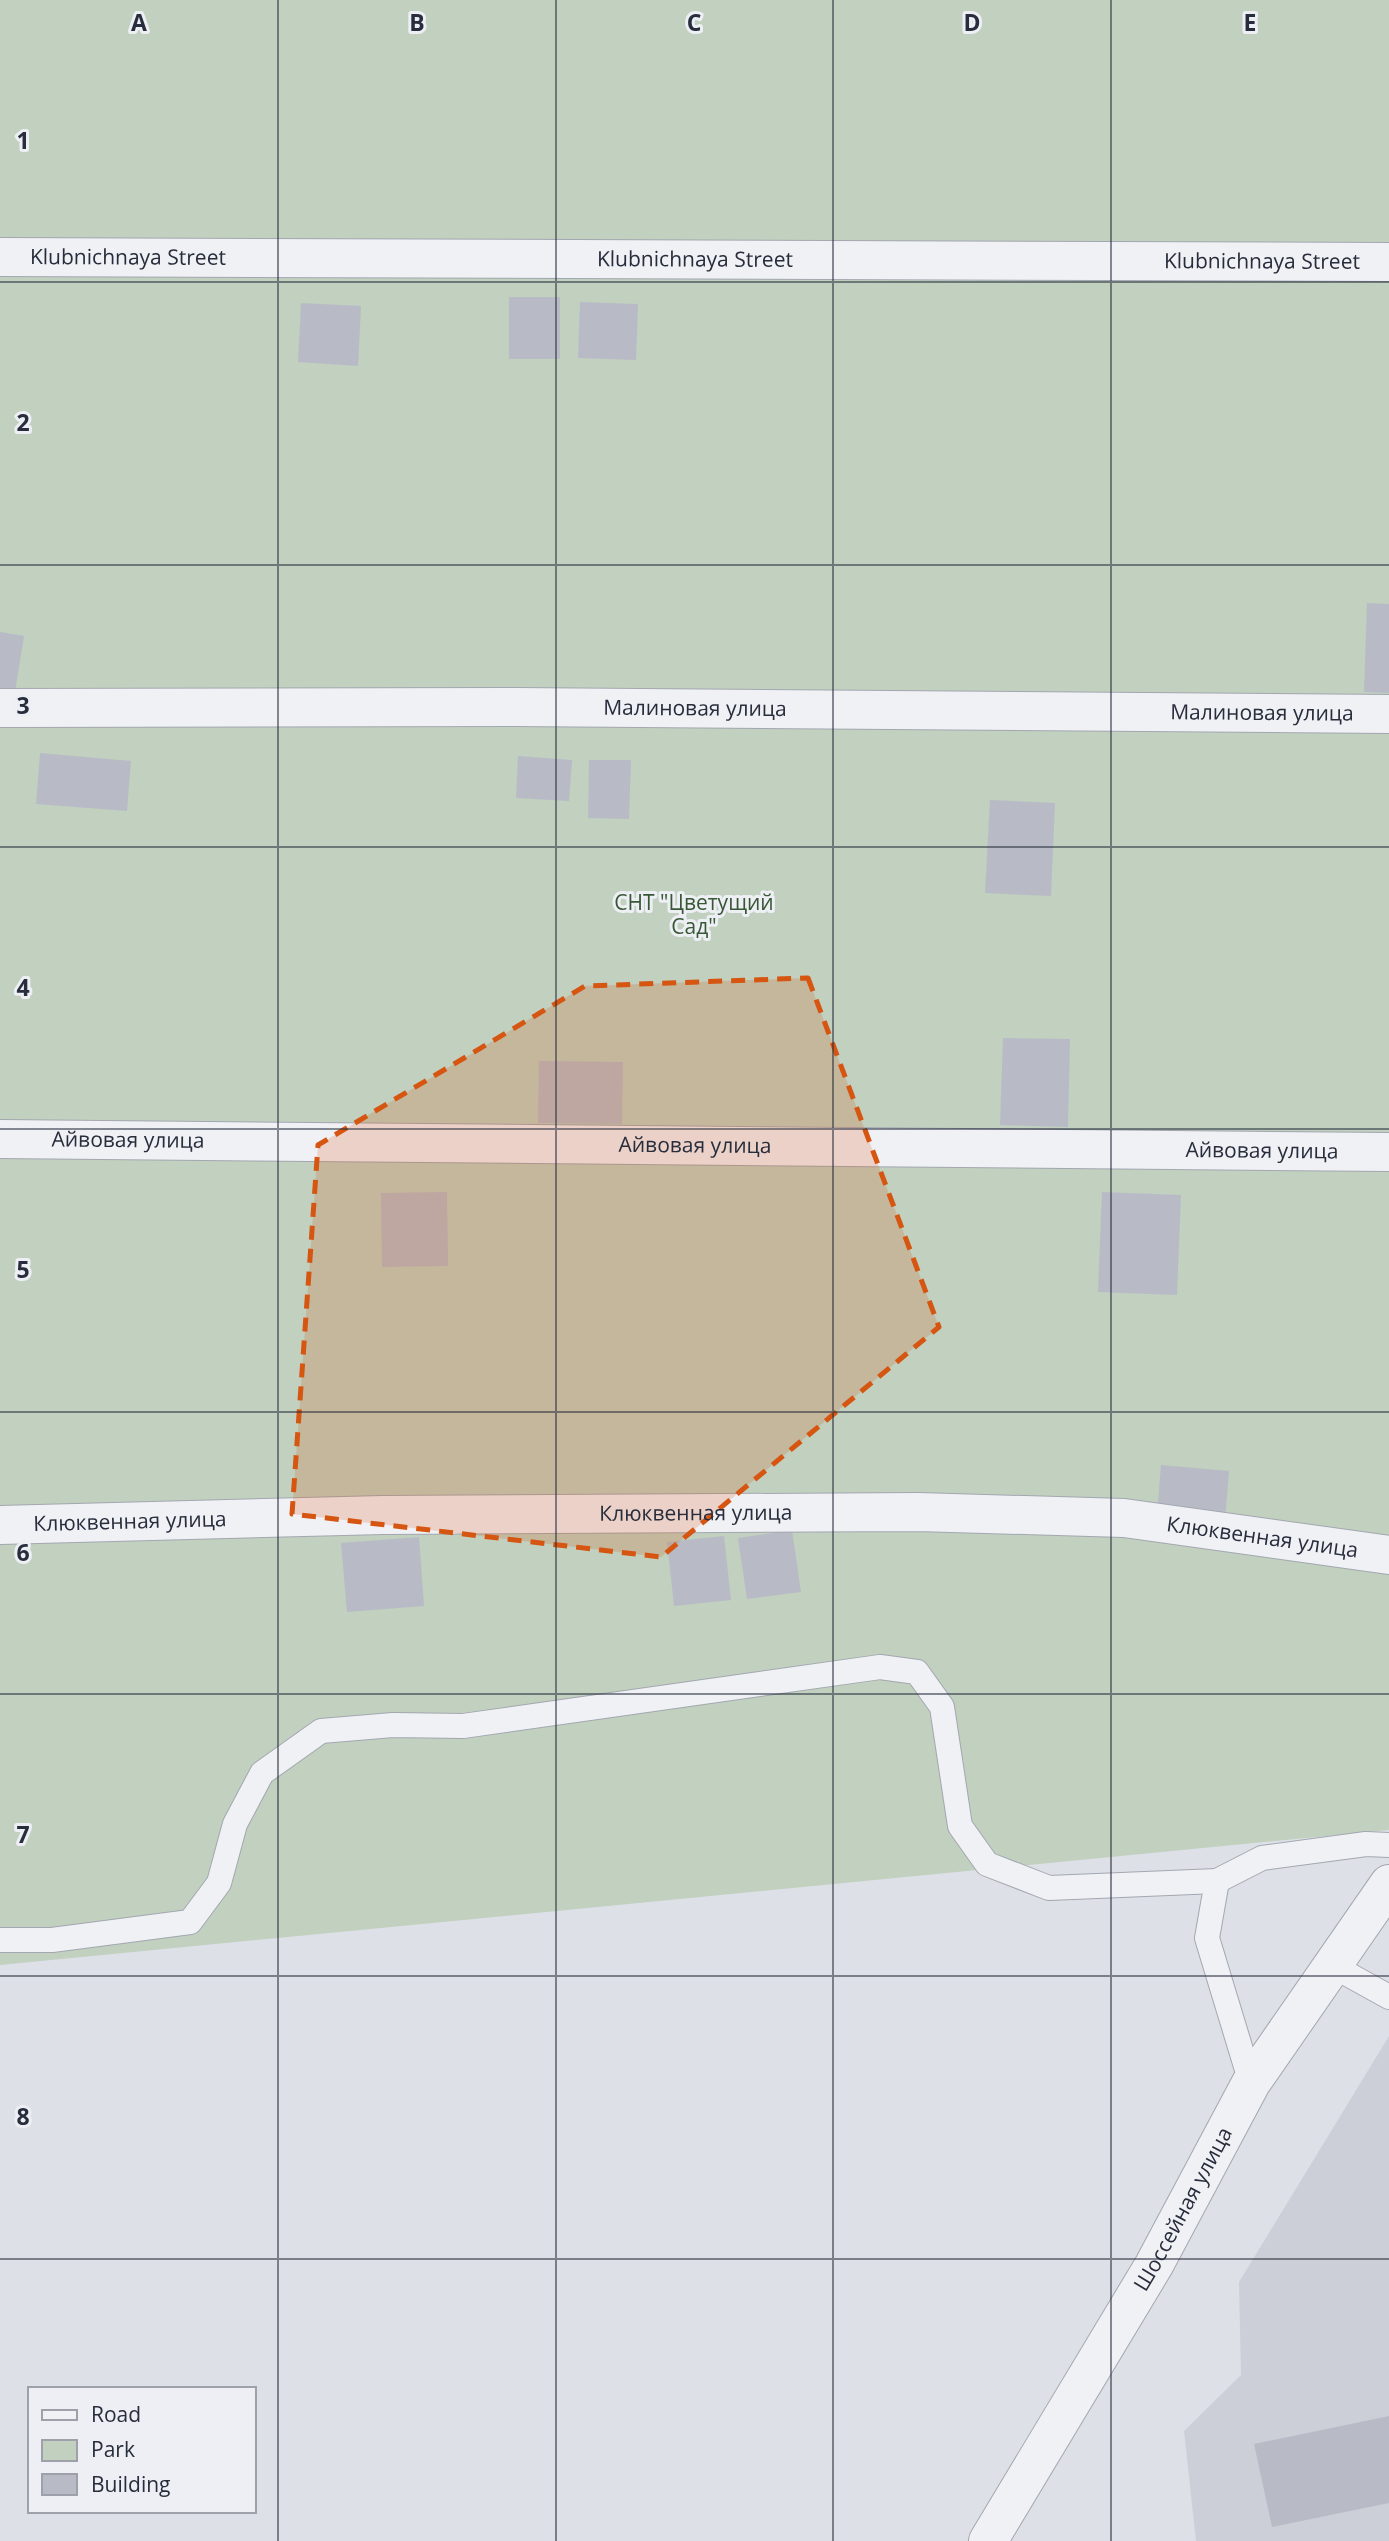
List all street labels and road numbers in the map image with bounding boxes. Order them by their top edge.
street label: Klubnichnaya Street [30,242,226,271]
street label: Klubnichnaya Street [597,244,793,273]
street label: Klubnichnaya Street [1164,246,1360,275]
street label: Малиновая улица [603,693,787,722]
street label: Малиновая улица [1170,697,1354,727]
street label: Айвовая улица [51,1124,205,1154]
street label: Айвовая улица [618,1130,772,1159]
street label: Айвовая улица [1185,1135,1339,1165]
street label: Клюквенная улица [599,1498,792,1527]
street label: Клюквенная улица [33,1504,227,1537]
street label: Клюквенная улица [1165,1509,1360,1564]
street label: Шоссейная улица [1127,2122,1238,2296]

